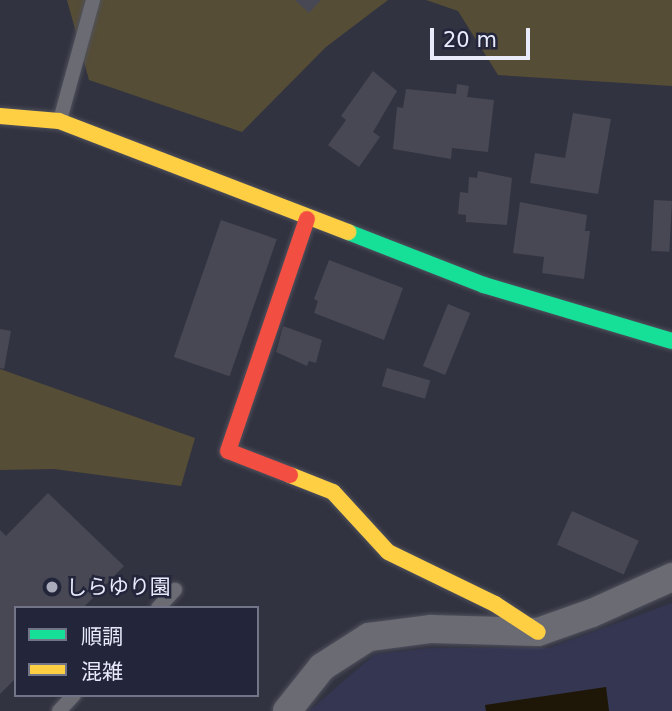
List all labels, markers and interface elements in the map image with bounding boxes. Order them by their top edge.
scale bar [434,14,534,58]
text: 20 m [443,28,497,52]
place label: しらゆり園 [66,574,171,600]
marker: しらゆり園 [44,579,60,595]
legend [14,606,259,697]
text: 順調 [81,625,123,649]
text: 混雑 [81,660,123,684]

